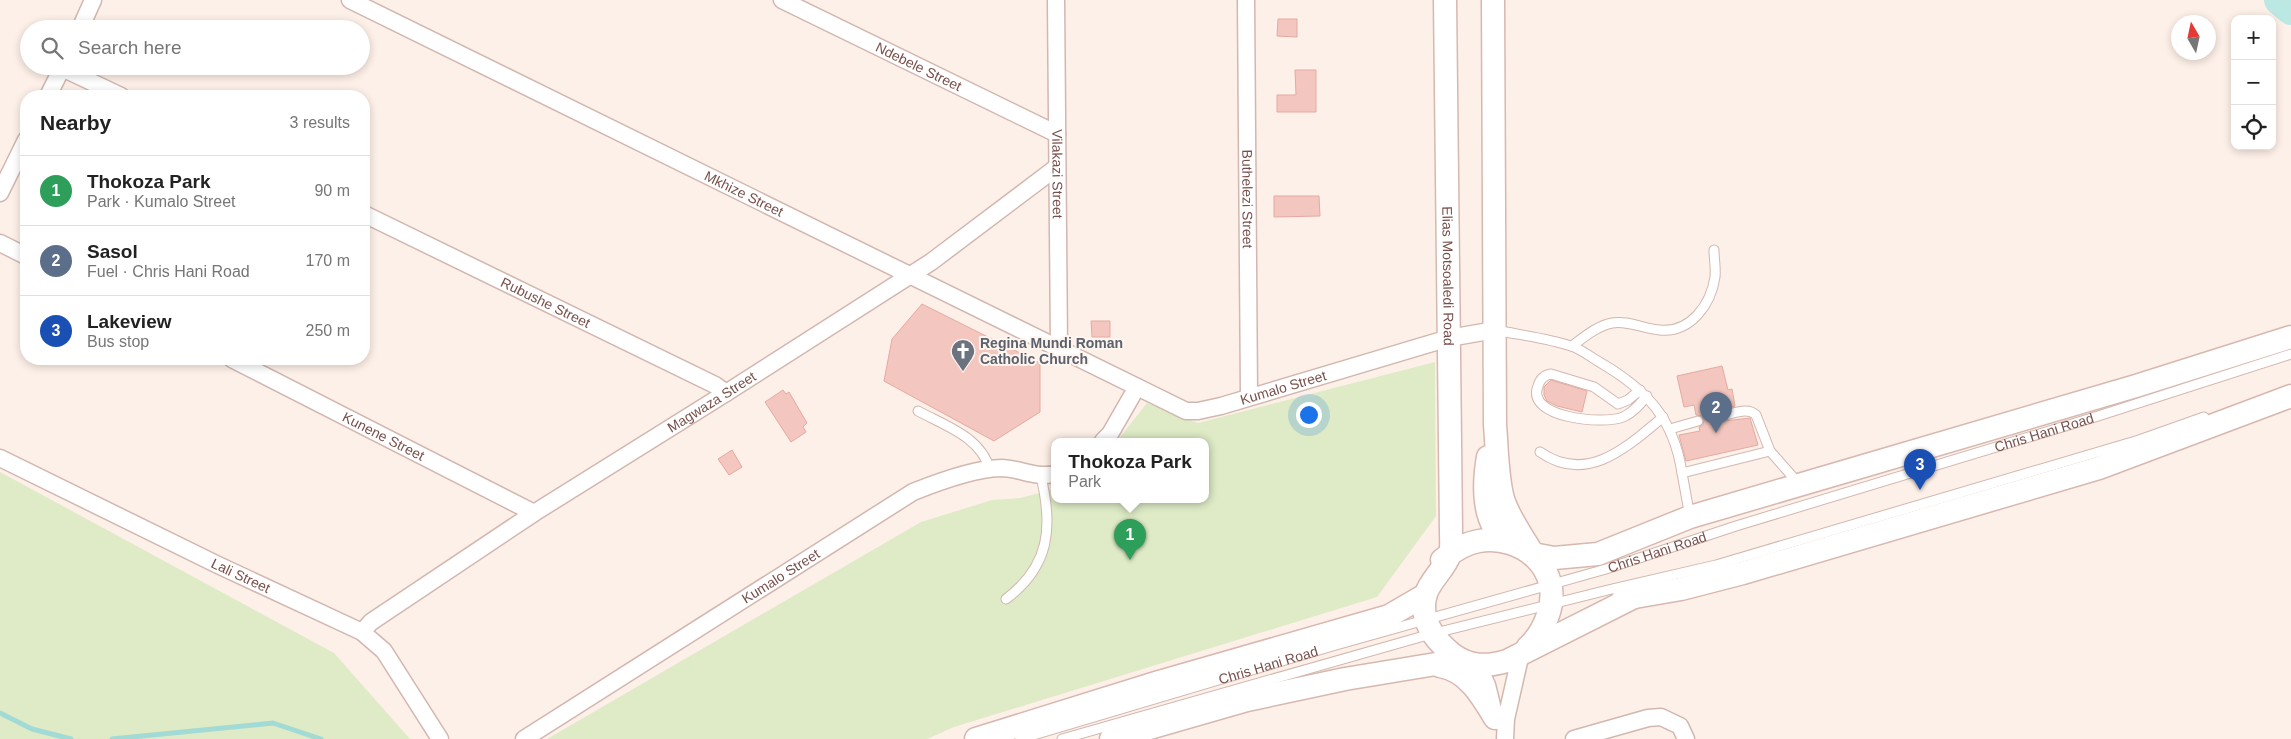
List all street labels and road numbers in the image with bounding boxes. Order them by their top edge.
street label: Ndebele Street [873,39,964,94]
street label: Vilakazi Street [1049,129,1066,219]
street label: Buthelezi Street [1239,149,1256,249]
street label: Mkhize Street [702,168,786,220]
street label: Elias Motsoaledi Road [1439,206,1457,346]
street label: Rubushe Street [498,274,593,331]
street label: Kumalo Street [1238,367,1328,408]
street label: Magwaza Street [664,368,759,436]
street label: Kunene Street [340,409,427,464]
street label: Chris Hani Road [1992,410,2096,455]
street label: Chris Hani Road [1606,528,1708,576]
street label: Kumalo Street [739,545,823,607]
street label: Lali Street [209,555,273,596]
street label: Chris Hani Road [1217,643,1320,687]

